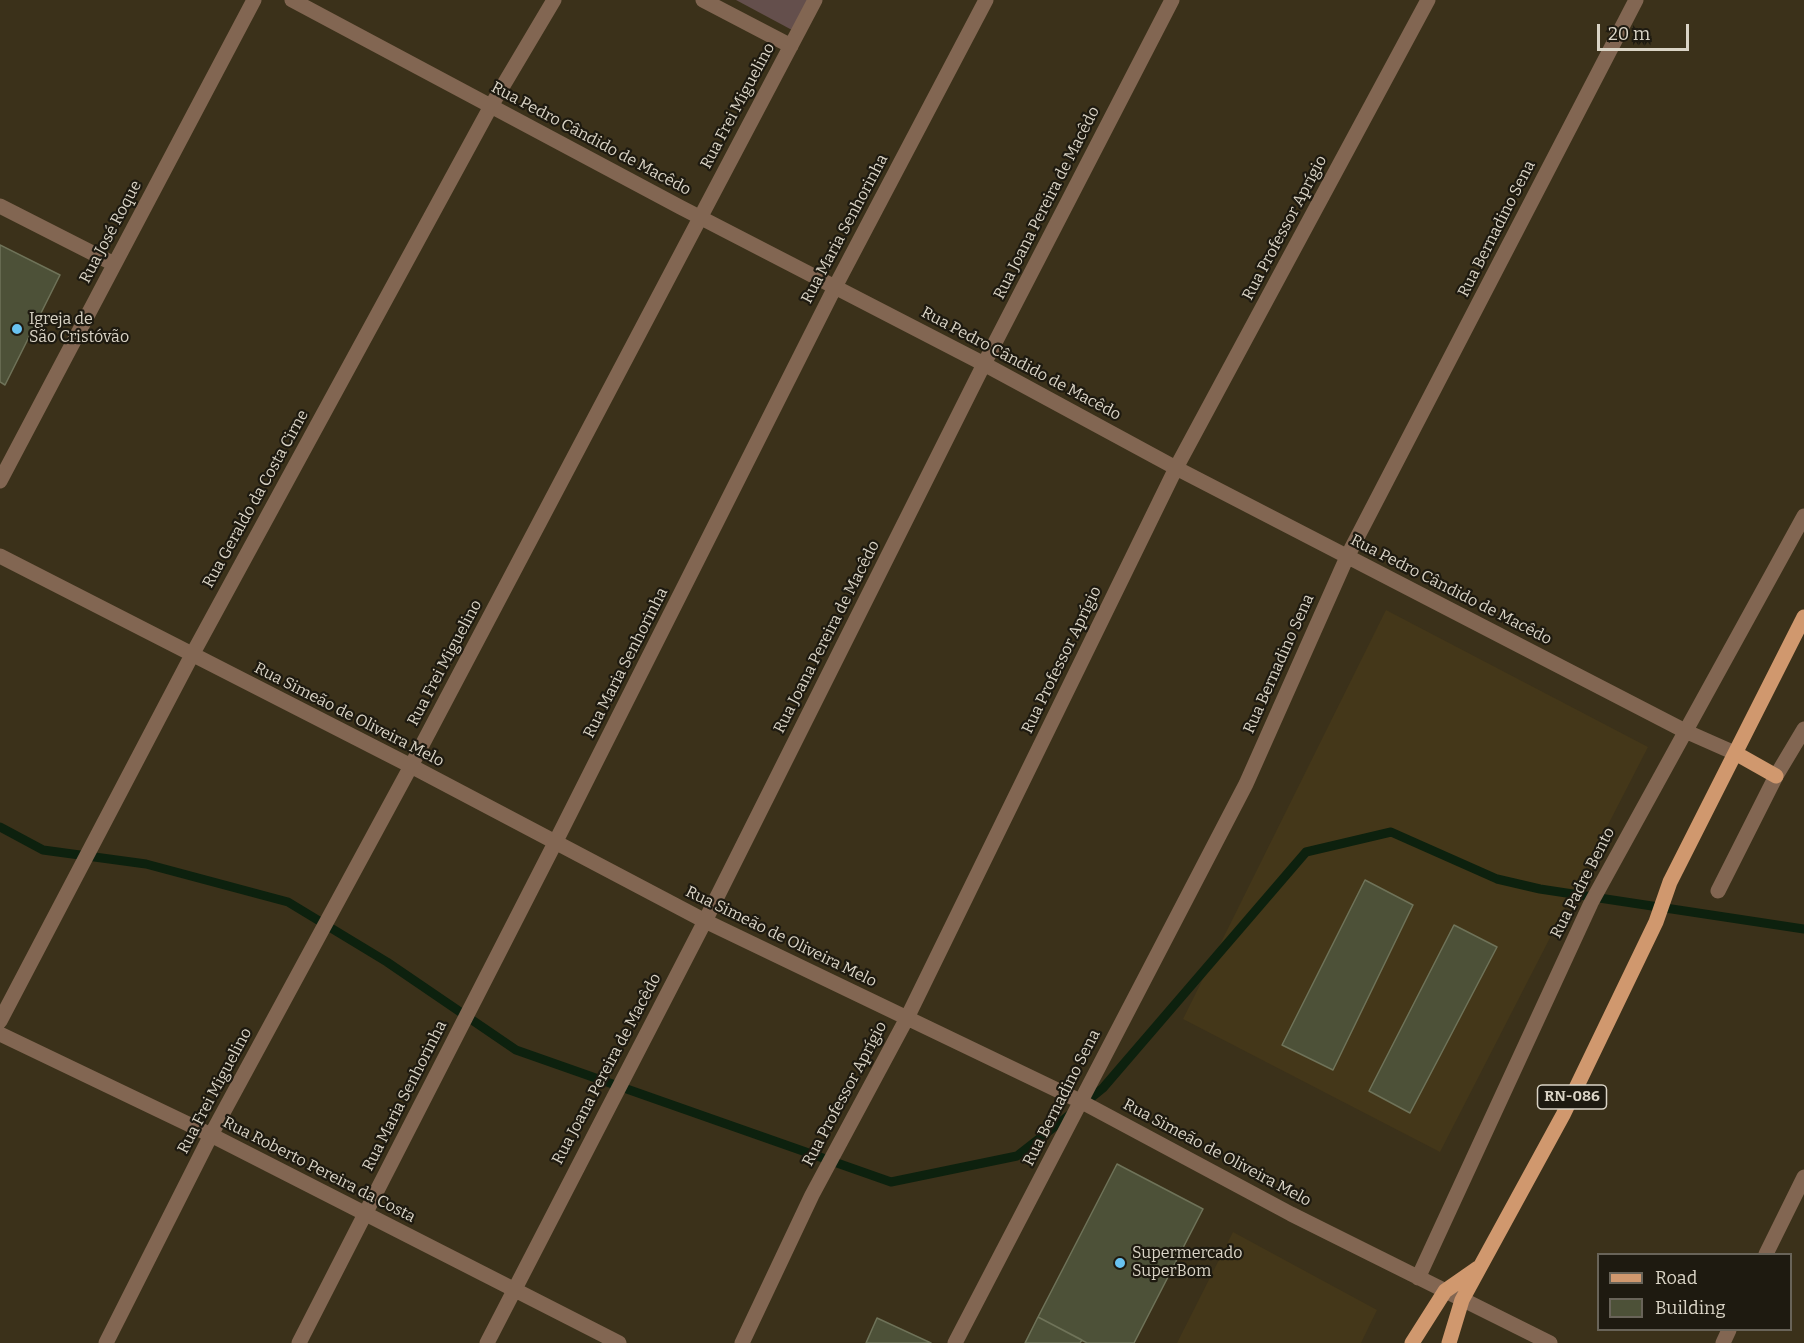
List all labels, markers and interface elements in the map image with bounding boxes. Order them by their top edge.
scale bar [1600,12,1692,50]
text: 20 m [1608,23,1650,45]
street label: Rua Frei Miguelino [697,40,779,172]
street label: Rua Pedro Cândido de Macêdo [488,78,694,200]
street label: Rua Joana Pereira de Macêdo [990,104,1104,302]
street label: Rua Maria Senhorinha [798,151,892,307]
street label: Rua Professor Aprígio [1239,152,1331,304]
street label: Rua Bernadino Sena [1454,158,1540,300]
street label: Rua José Roque [76,177,146,287]
street label: Rua Pedro Cândido de Macêdo [918,303,1124,425]
place label: Igreja de São Cristóvão [29,310,129,348]
marker: Igreja de São Cristóvão [10,322,24,336]
street label: Rua Geraldo da Costa Cirne [199,407,313,591]
street label: Rua Pedro Cândido de Macêdo [1347,531,1555,649]
street label: Rua Joana Pereira de Macêdo [770,538,884,736]
street label: Rua Professor Aprígio [1018,583,1106,737]
street label: Rua Maria Senhorinha [580,585,672,741]
street label: Rua Bernadino Sena [1240,591,1318,737]
street label: Rua Frei Miguelino [404,597,486,729]
street label: Rua Simeão de Oliveira Melo [251,659,447,771]
street label: Rua Padre Bento [1547,824,1619,942]
street label: Rua Simeão de Oliveira Melo [682,882,880,992]
street label: Rua Joana Pereira de Macêdo [548,970,666,1168]
street label: Rua Maria Senhorinha [359,1018,451,1174]
street label: Rua Professor Aprígio [799,1018,891,1170]
street label: Rua Frei Miguelino [174,1025,256,1157]
street label: Rua Bernadino Sena [1019,1027,1105,1169]
road number: RN-086 [1538,1085,1606,1109]
street label: Rua Simeão de Oliveira Melo [1120,1095,1314,1211]
street label: Rua Roberto Pereira da Costa [219,1113,419,1227]
place label: Supermercado SuperBom [1132,1244,1242,1282]
legend [1597,1253,1792,1331]
marker: Supermercado SuperBom [1113,1256,1127,1270]
text: Road [1655,1267,1697,1289]
text: Building [1655,1297,1726,1319]

